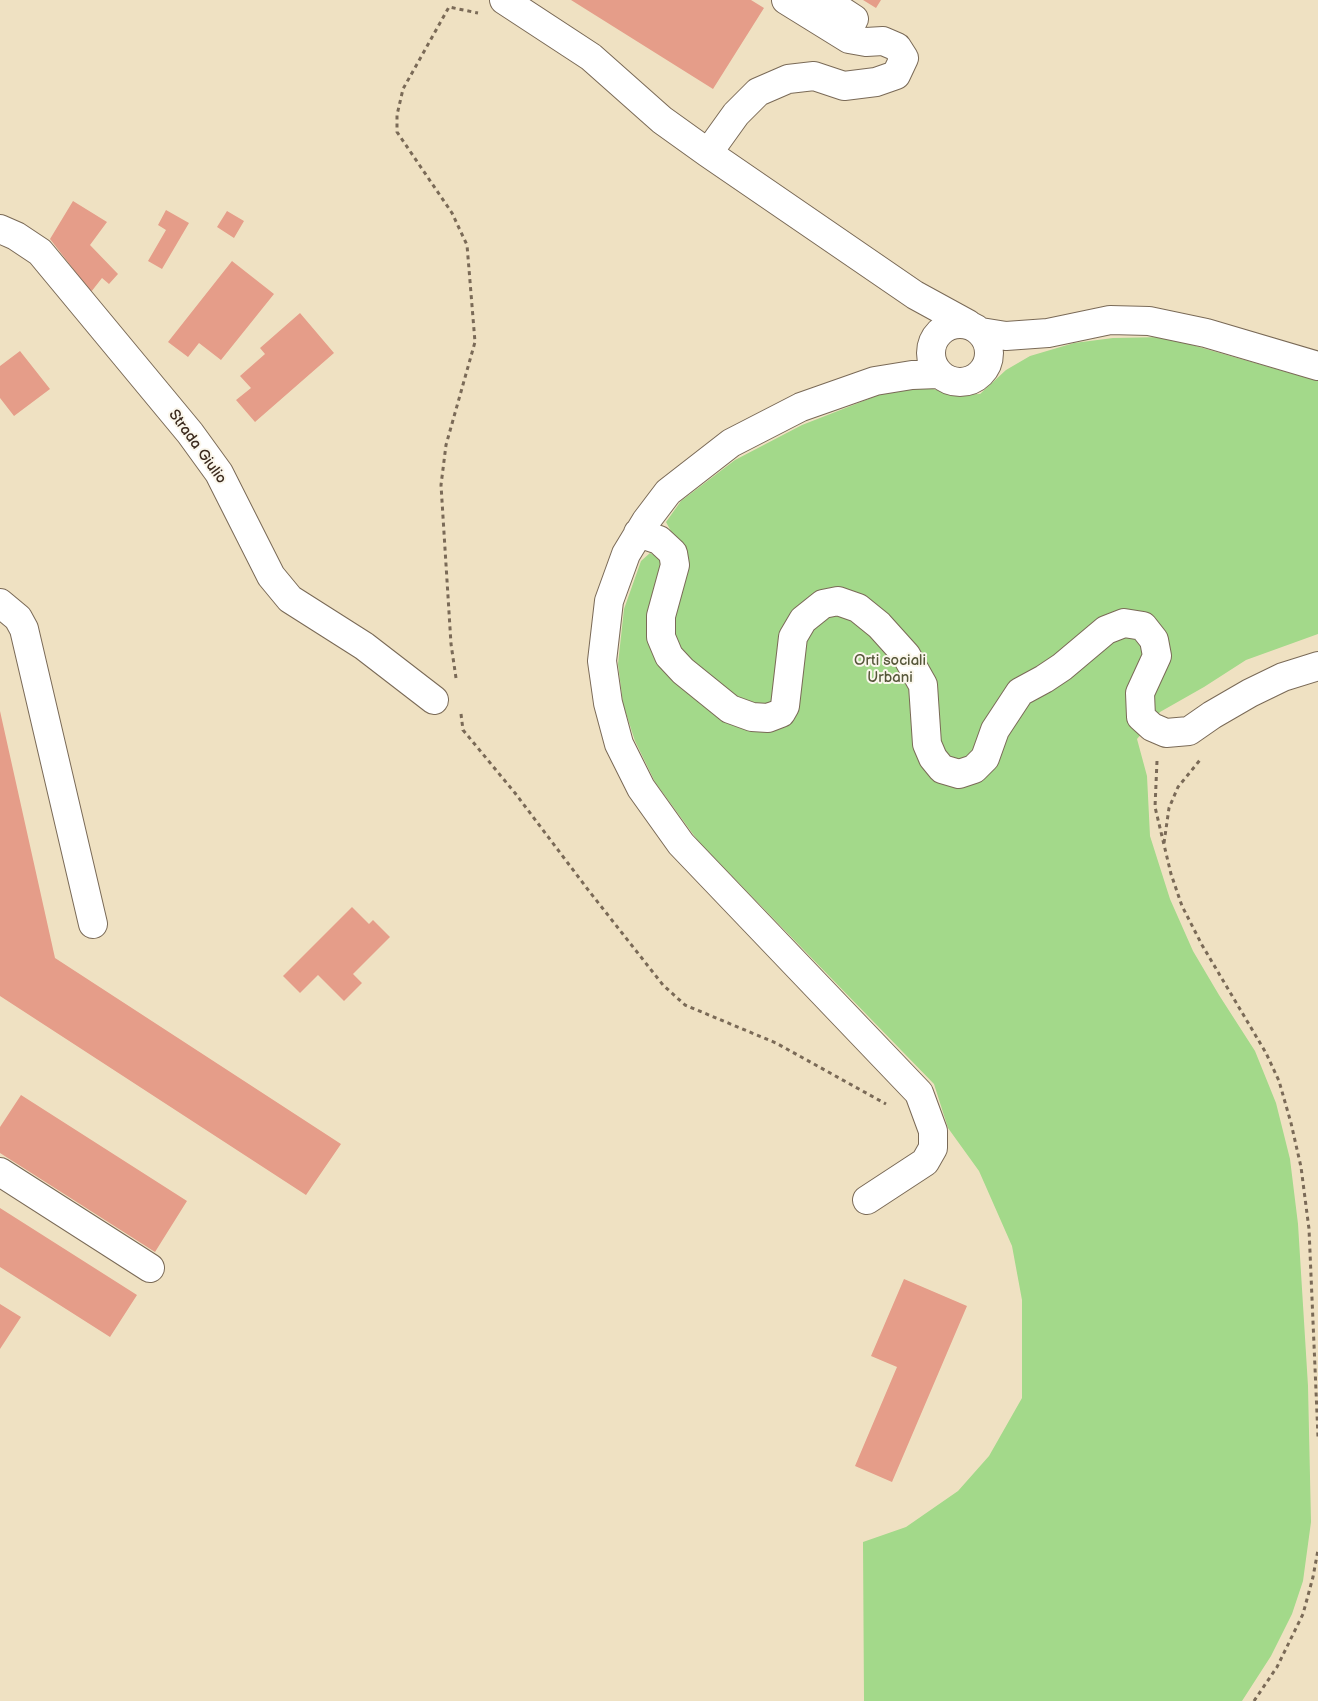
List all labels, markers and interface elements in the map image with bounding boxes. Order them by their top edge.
street label: Strada Giulio [164,407,230,487]
park label: Orti sociali Urbani [854,652,926,687]

